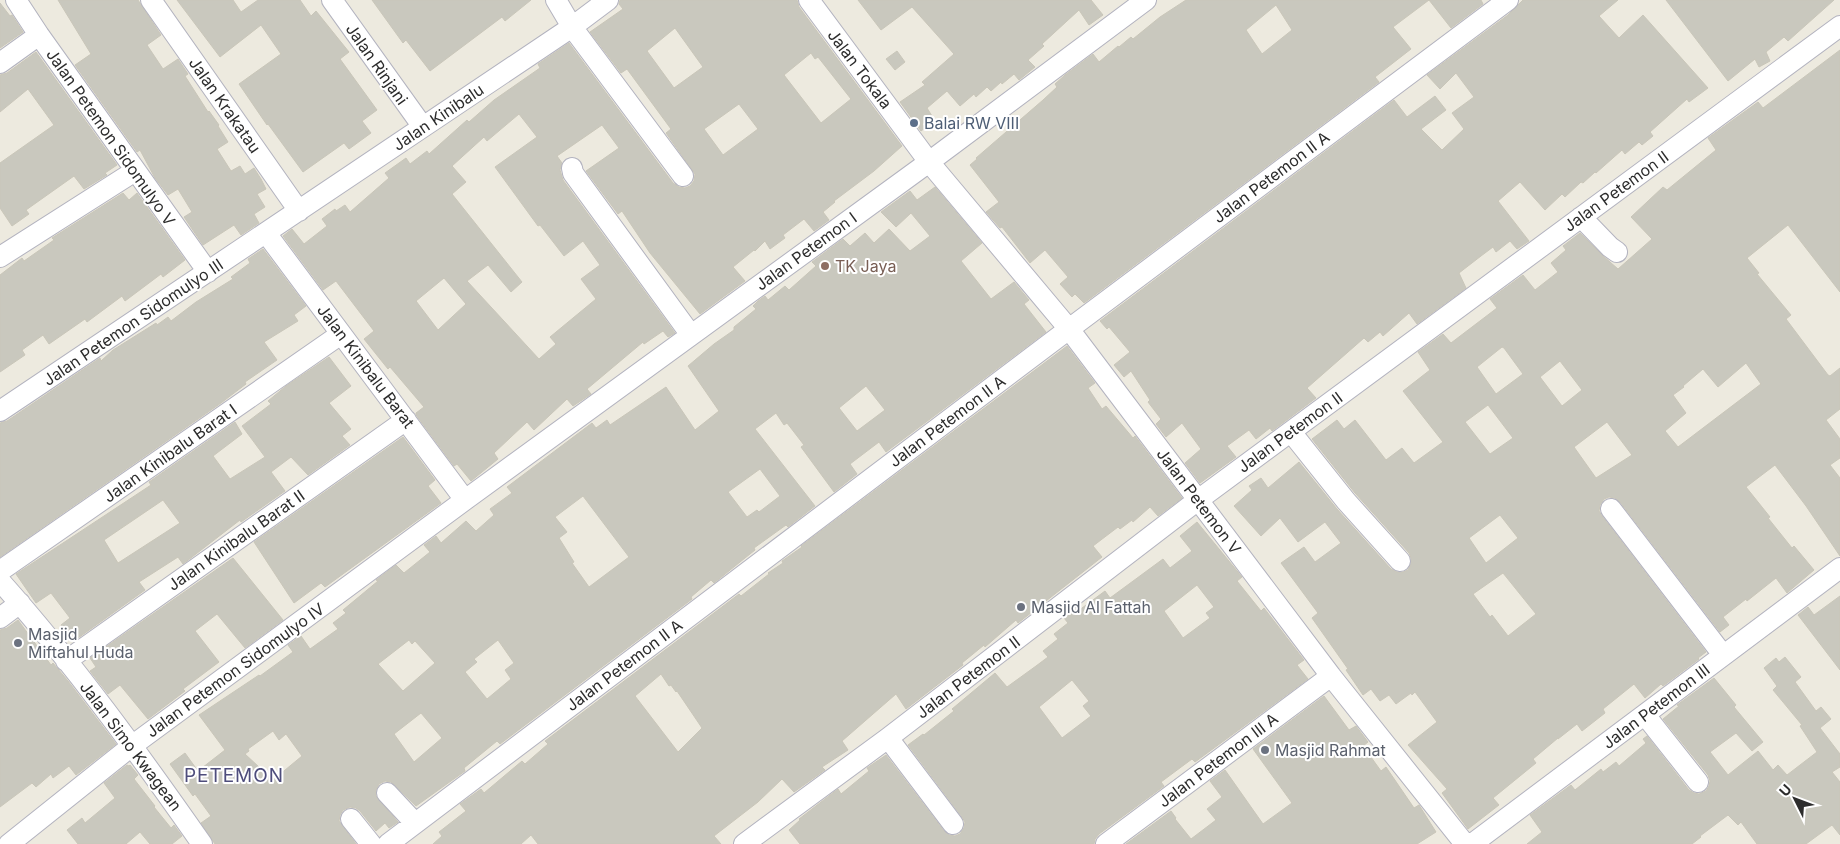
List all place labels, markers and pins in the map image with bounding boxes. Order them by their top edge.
place label: Balai RW VIII [924,113,1019,133]
marker: Balai RW VIII [908,117,920,129]
place label: TK Jaya [835,256,896,276]
marker: TK Jaya [819,260,831,272]
place label: Masjid Al Fattah [1031,597,1151,617]
marker: Masjid Al Fattah [1015,601,1027,613]
place label: Masjid Miftahul Huda [28,624,133,662]
marker: Masjid Miftahul Huda [12,637,24,649]
place label: Masjid Rahmat [1275,740,1386,760]
marker: Masjid Rahmat [1259,744,1271,756]

